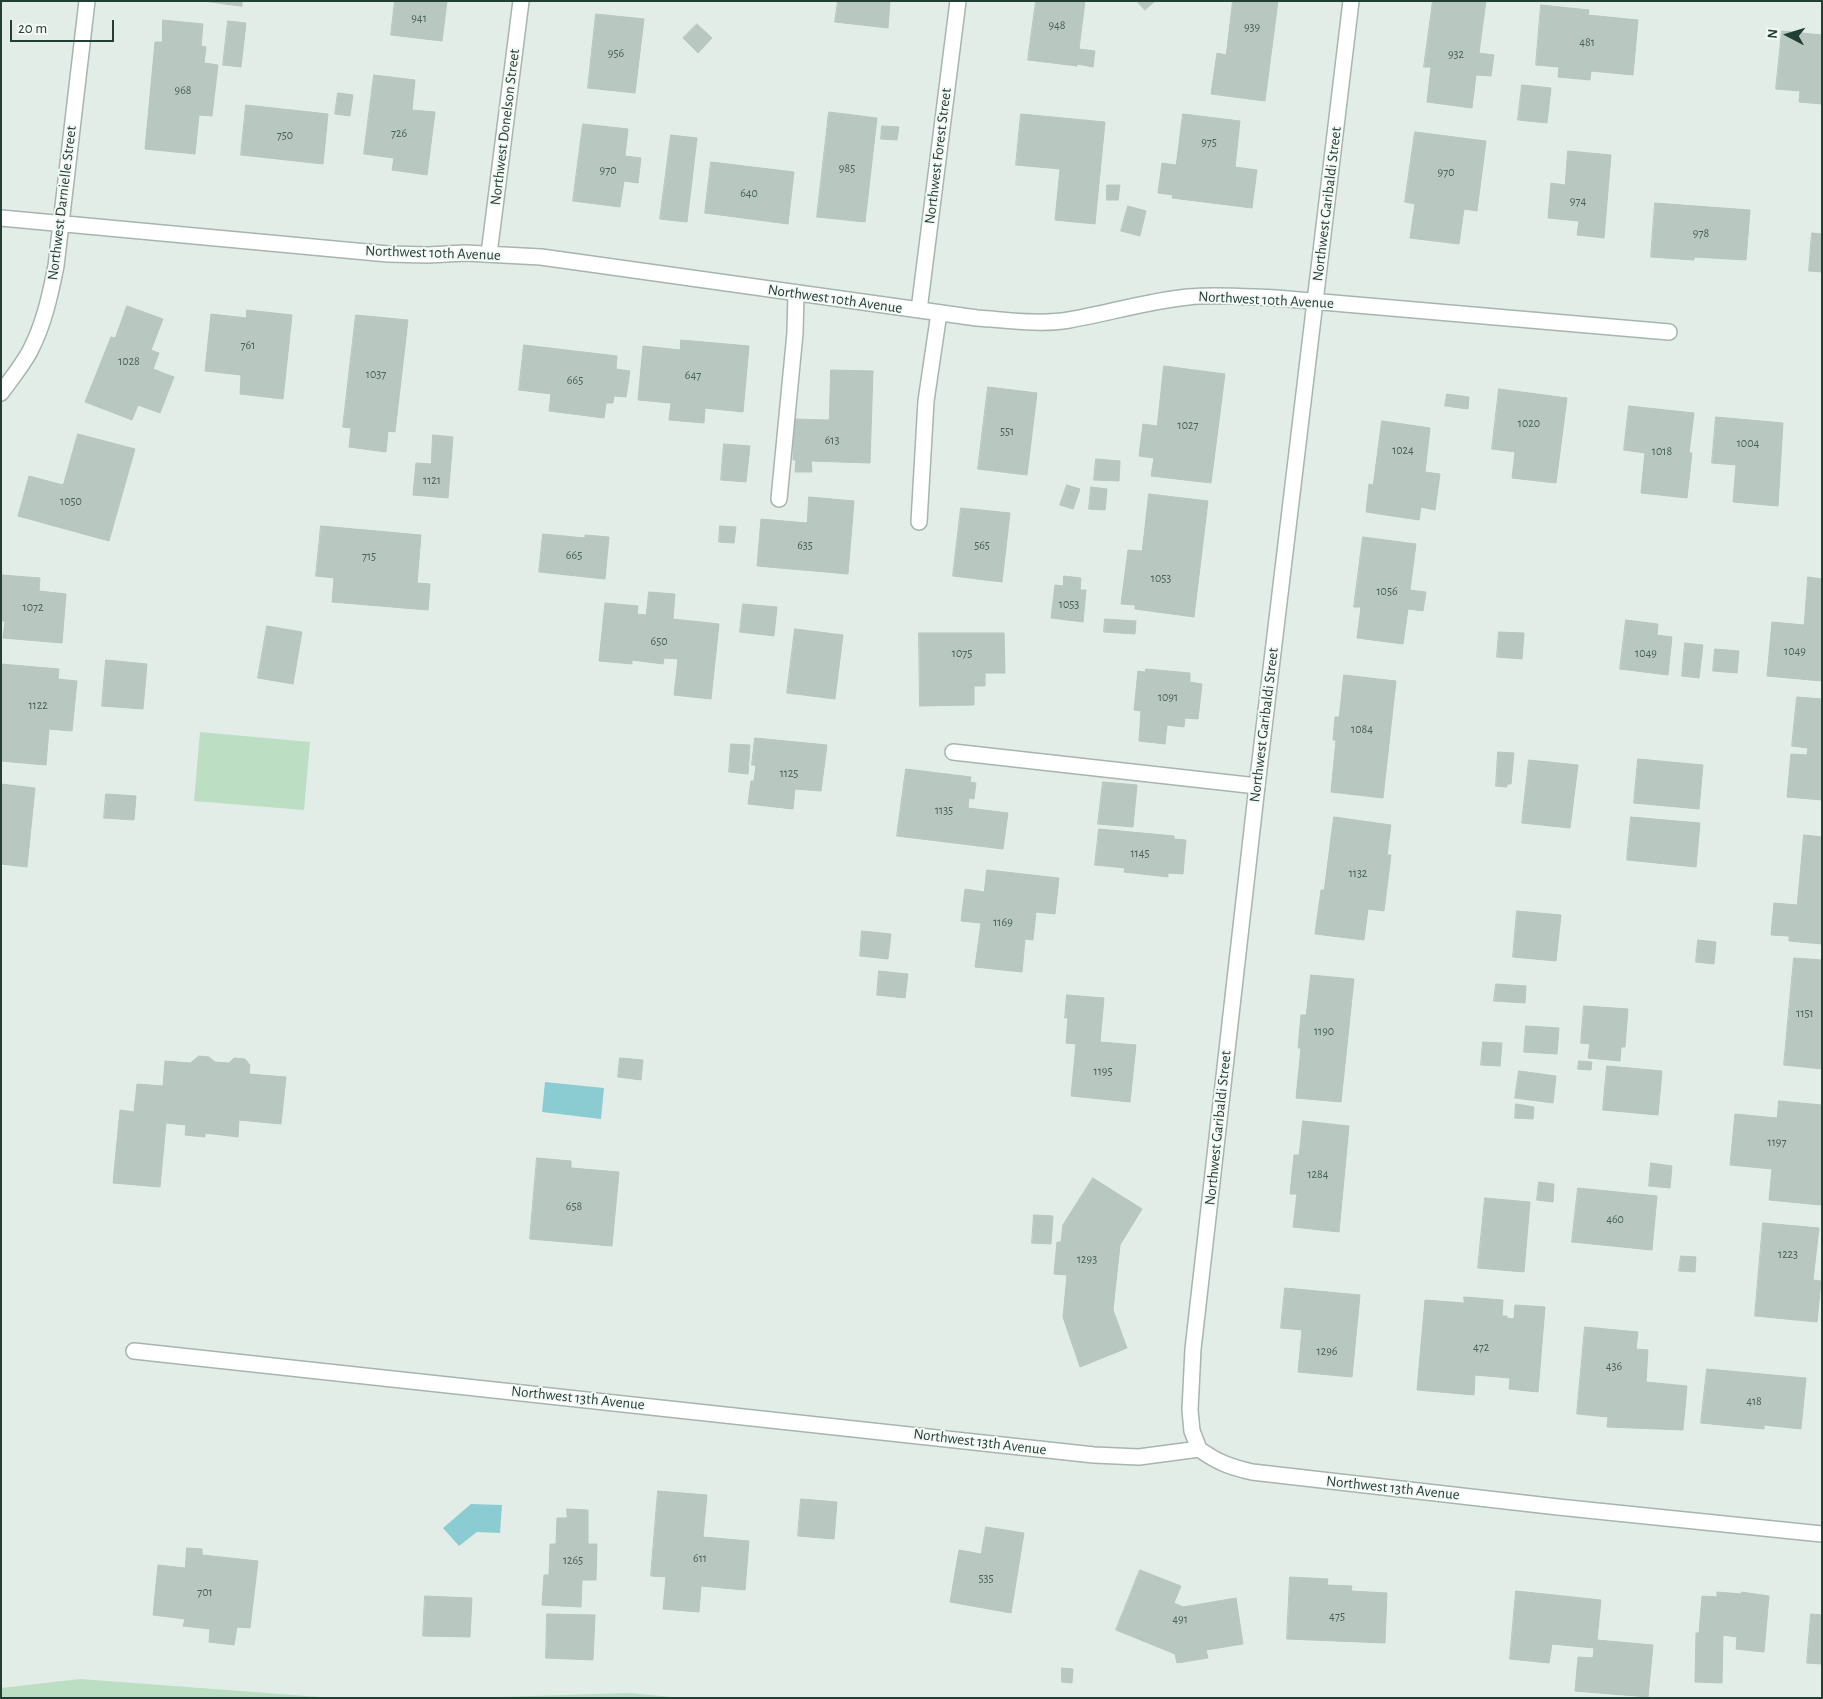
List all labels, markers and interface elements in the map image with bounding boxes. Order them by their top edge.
scale bar [12,10,116,42]
north arrow [1763,10,1813,60]
house number: 941 [411,11,427,25]
house number: 948 [1048,18,1066,32]
house number: 939 [1244,20,1260,34]
text: 20 m [18,21,47,36]
text: N [1766,28,1780,39]
house number: 481 [1579,35,1595,49]
house number: 956 [608,46,624,60]
house number: 932 [1448,47,1464,61]
street label: Northwest Donelson Street [486,48,524,206]
house number: 968 [175,83,191,97]
street label: Northwest Forest Street [921,87,955,225]
street label: Northwest Darnielle Street [44,125,80,281]
house number: 726 [391,126,407,140]
street label: Northwest Garibaldi Street [1309,126,1345,282]
house number: 750 [277,128,293,142]
house number: 975 [1201,135,1217,149]
house number: 985 [839,161,855,175]
house number: 970 [600,163,616,177]
house number: 970 [1438,165,1454,179]
house number: 640 [740,186,758,200]
house number: 974 [1570,194,1586,208]
house number: 978 [1693,226,1709,240]
street label: Northwest 10th Avenue [365,242,501,264]
street label: Northwest 10th Avenue [767,281,903,317]
street label: Northwest 10th Avenue [1198,287,1334,313]
house number: 761 [241,338,255,352]
house number: 1028 [118,354,140,368]
house number: 1037 [366,367,386,381]
house number: 647 [685,368,701,382]
house number: 665 [567,373,583,387]
house number: 1020 [1518,416,1540,430]
house number: 1027 [1178,418,1198,432]
house number: 551 [1000,424,1014,438]
house number: 613 [825,433,839,447]
house number: 1004 [1737,436,1759,450]
house number: 1024 [1392,443,1414,457]
house number: 1018 [1652,444,1672,458]
house number: 1121 [423,473,441,487]
house number: 1050 [60,494,82,508]
house number: 635 [797,538,813,552]
house number: 565 [974,538,990,552]
house number: 665 [566,548,582,562]
house number: 715 [362,549,376,563]
house number: 1053 [1151,571,1171,585]
house number: 1056 [1376,584,1398,598]
house number: 1053 [1059,597,1079,611]
house number: 1072 [23,600,43,614]
house number: 650 [651,634,667,648]
house number: 1049 [1784,644,1806,658]
house number: 1075 [952,646,972,660]
house number: 1049 [1635,646,1657,660]
street label: Northwest Garibaldi Street [1246,647,1282,803]
house number: 1091 [1158,690,1178,704]
house number: 1122 [28,698,48,712]
house number: 1084 [1351,722,1373,736]
house number: 1125 [780,766,798,780]
house number: 1135 [935,803,953,817]
house number: 1145 [1130,846,1150,860]
house number: 1132 [1349,866,1367,880]
house number: 1169 [993,915,1013,929]
house number: 1151 [1796,1006,1814,1020]
house number: 1190 [1314,1024,1334,1038]
street label: Northwest Garibaldi Street [1201,1050,1235,1206]
house number: 1195 [1094,1064,1112,1078]
house number: 1197 [1768,1135,1786,1149]
house number: 1284 [1307,1167,1329,1181]
house number: 658 [566,1199,582,1213]
house number: 460 [1606,1212,1624,1226]
house number: 1223 [1778,1247,1798,1261]
house number: 1293 [1077,1252,1097,1266]
house number: 472 [1473,1340,1489,1354]
house number: 1296 [1317,1344,1337,1358]
house number: 436 [1606,1359,1622,1373]
street label: Northwest 13th Avenue [510,1382,646,1414]
house number: 418 [1746,1394,1762,1408]
street label: Northwest 13th Avenue [912,1425,1048,1459]
street label: Northwest 13th Avenue [1325,1472,1461,1504]
house number: 611 [693,1551,707,1565]
house number: 1265 [563,1553,583,1567]
house number: 535 [979,1571,993,1585]
house number: 701 [197,1585,213,1599]
house number: 475 [1329,1609,1345,1623]
house number: 491 [1172,1612,1188,1626]

